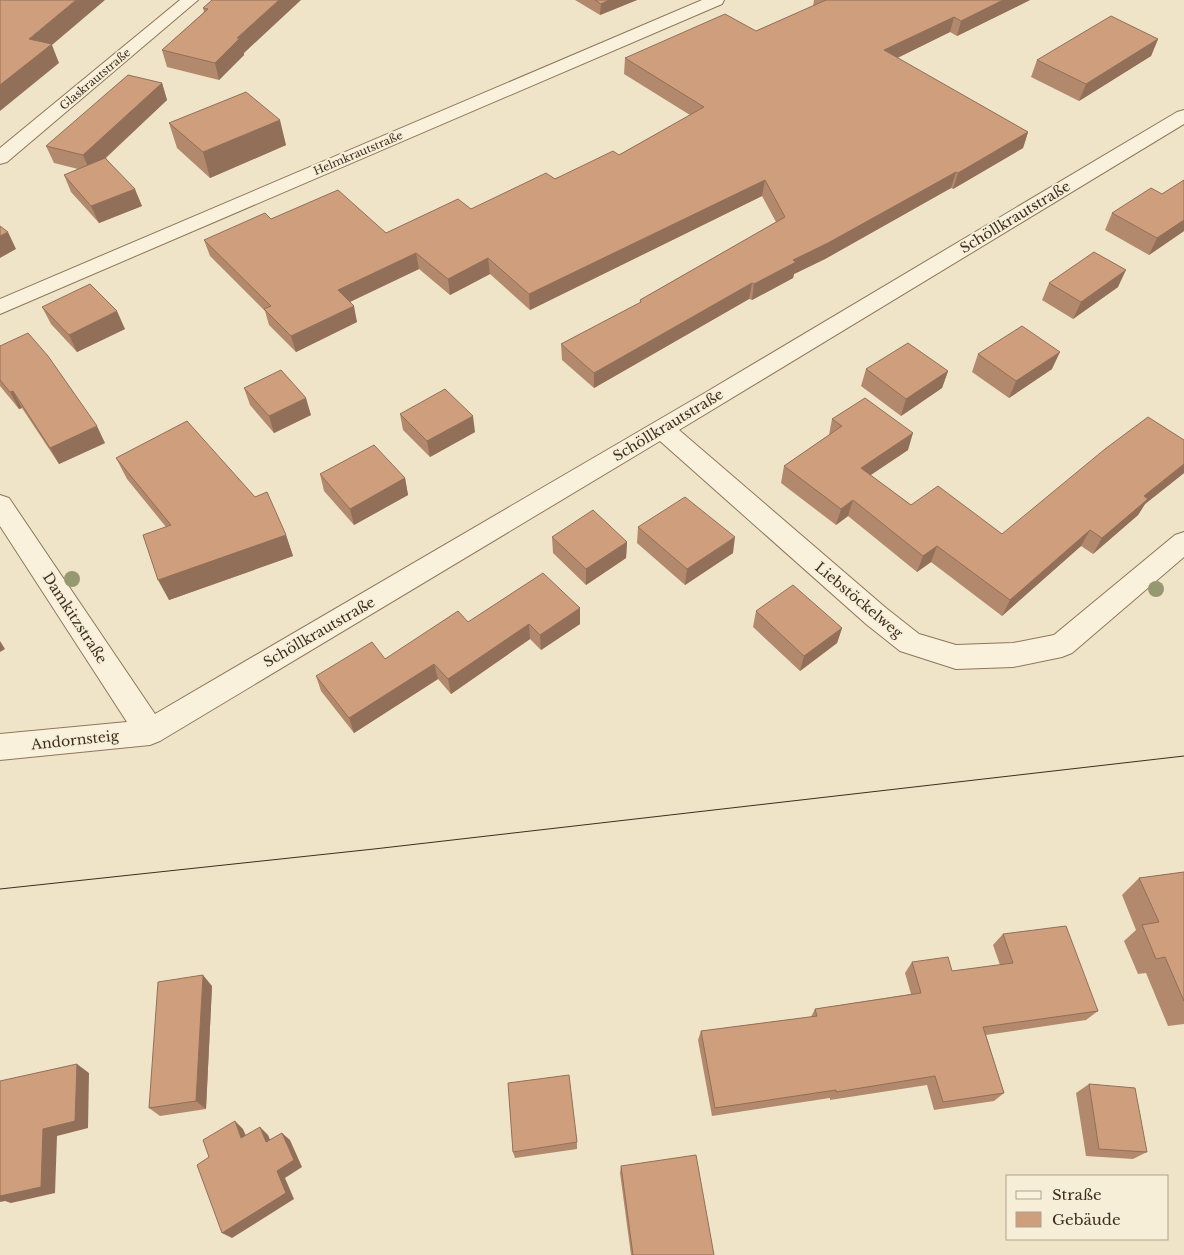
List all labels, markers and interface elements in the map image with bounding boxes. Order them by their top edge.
street label: Glaskrautstraße [57,45,133,113]
street label: Helmkrautstraße [311,128,405,178]
street label: Schöllkrautstraße [956,177,1074,257]
street label: Schöllkrautstraße [609,385,727,465]
street label: Liebstöckelweg [811,558,907,642]
street label: Damkitzstraße [39,569,111,667]
street label: Schöllkrautstraße [260,593,378,671]
street label: Andornsteig [29,726,120,754]
legend [1006,1175,1169,1240]
text: Straße [1052,1185,1102,1204]
text: Gebäude [1052,1210,1121,1229]

